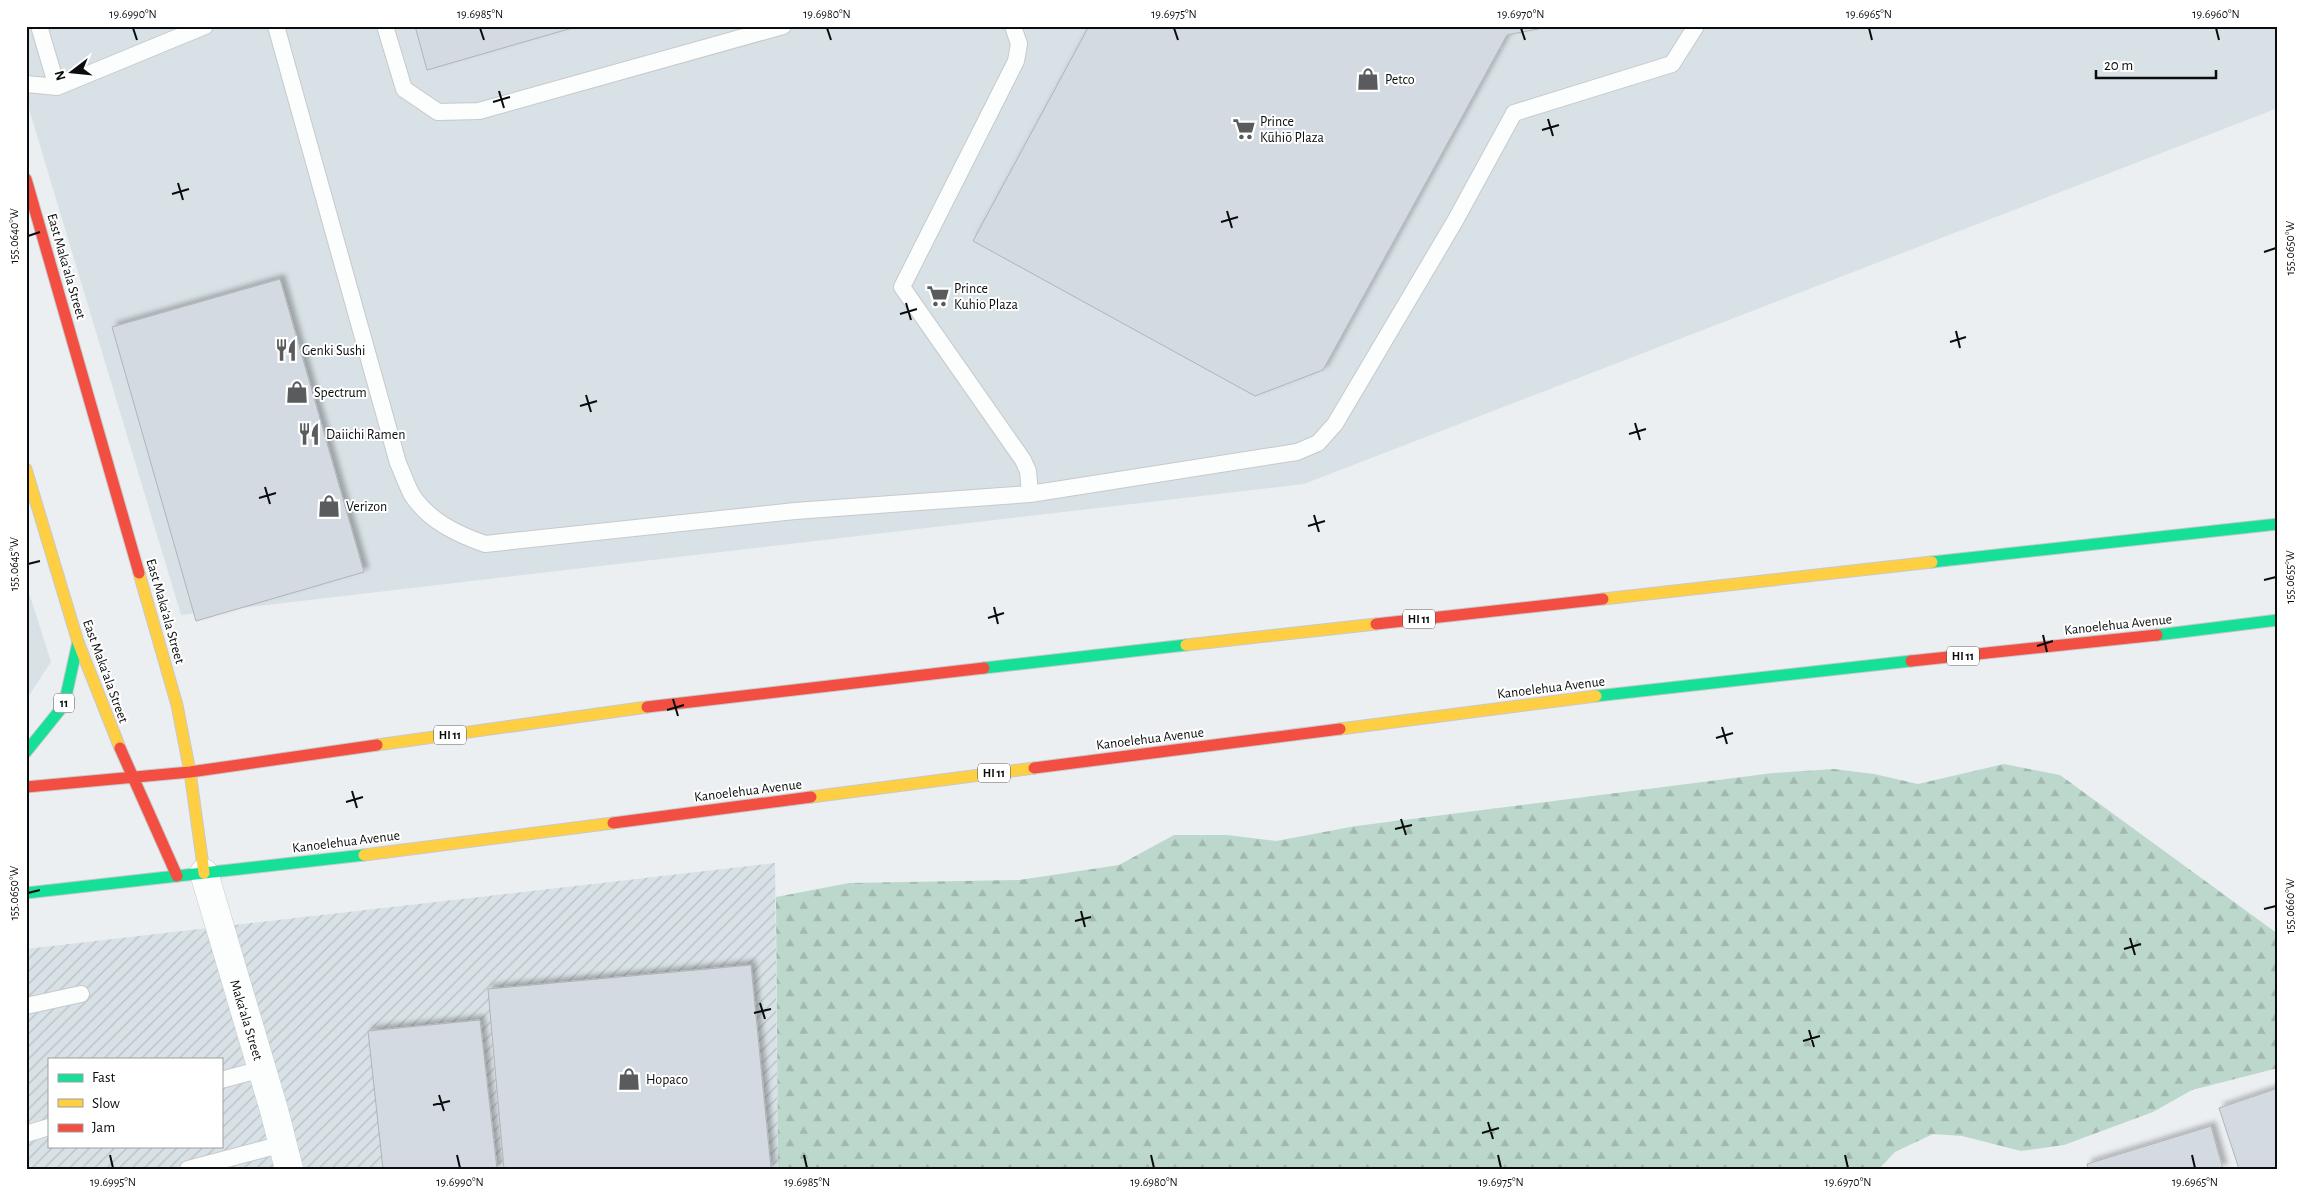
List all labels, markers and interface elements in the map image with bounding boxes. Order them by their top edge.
text: 19.6990°N [109,8,157,20]
text: 19.6985°N [457,8,503,20]
text: 19.6980°N [803,8,851,20]
text: 19.6975°N [1151,8,1197,20]
text: 19.6970°N [1498,8,1544,20]
text: 19.6965°N [1846,8,1892,20]
text: 19.6960°N [2192,8,2240,20]
north arrow [48,48,98,98]
scale bar [2096,48,2216,80]
text: 20 m [2104,58,2133,73]
shop icon: Petco [1355,66,1381,92]
text: N [52,69,69,82]
place label: Petco [1385,73,1415,87]
place label: Prince Kūhiō Plaza [1260,115,1324,145]
supermarket icon: Prince Kūhiō Plaza [1231,116,1257,142]
text: 155.0640°W [8,208,20,264]
street label: East Makaʻala Street [44,212,88,321]
text: 155.0650°W [2284,220,2296,275]
place label: Prince Kuhio Plaza [954,282,1018,312]
supermarket icon: Prince Kuhio Plaza [925,283,951,309]
restaurant icon: Genki Sushi [273,337,299,363]
place label: Genki Sushi [302,344,365,358]
shop icon: Spectrum [284,379,310,405]
place label: Spectrum [314,386,367,400]
restaurant icon: Daiichi Ramen [296,421,322,447]
place label: Daiichi Ramen [326,428,405,442]
shop icon: Verizon [316,493,342,519]
place label: Verizon [346,500,387,514]
text: 155.0645°W [8,537,20,591]
text: 155.0655°W [2284,550,2296,604]
street label: East Maka'ala Street [143,557,187,666]
road number: HI 11 [1403,610,1435,628]
street label: Kanoelehua Avenue [2064,612,2173,638]
street label: East Makaʻala Street [80,618,130,725]
road number: HI 11 [1947,646,1979,666]
street label: Kanoelehua Avenue [1497,674,1606,702]
road number: 11 [54,694,74,712]
street label: Kanoelehua Avenue [1096,725,1205,753]
road number: HI 11 [434,726,466,744]
road number: HI 11 [978,764,1010,782]
street label: Kanoelehua Avenue [694,777,803,805]
street label: Kanoelehua Avenue [292,828,401,856]
text: 155.0650°W [8,865,20,920]
text: 155.0660°W [2284,878,2296,934]
street label: Maka‘ala Street [227,978,265,1063]
legend [48,1058,222,1148]
shop icon: Hopaco [616,1066,642,1092]
text: Fast [92,1070,116,1085]
place label: Hopaco [646,1073,688,1087]
text: Slow [92,1096,120,1111]
text: Jam [92,1120,115,1135]
text: 19.6995°N [90,1176,136,1188]
text: 19.6990°N [436,1176,484,1188]
text: 19.6985°N [784,1176,830,1188]
text: 19.6980°N [1130,1176,1178,1188]
text: 19.6975°N [1478,1176,1524,1188]
text: 19.6970°N [1825,1176,1871,1188]
text: 19.6965°N [2172,1176,2218,1188]

